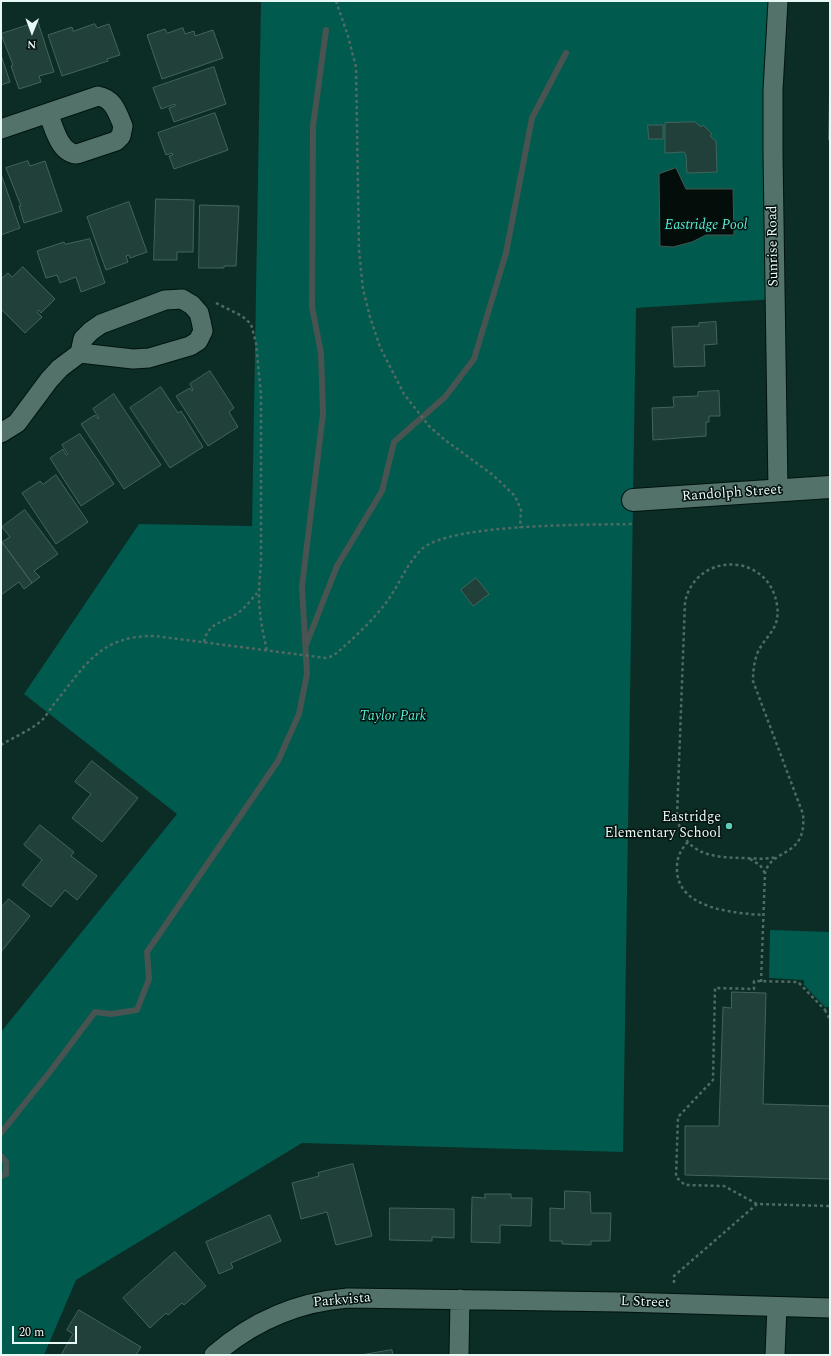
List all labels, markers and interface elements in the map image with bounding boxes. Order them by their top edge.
north arrow [12,12,52,52]
text: N [27,36,36,53]
street label: Sunrise Road [765,205,783,287]
park label: Eastridge Pool [665,218,747,234]
street label: Randolph Street [681,482,783,506]
park label: Taylor Park [360,709,426,725]
place label: Eastridge Elementary School [605,810,721,842]
marker: Eastridge Elementary School [724,821,734,831]
street label: Parkvista [313,1290,371,1312]
street label: L Street [620,1294,670,1312]
scale bar [14,1318,79,1344]
text: 20 m [19,1323,44,1342]

